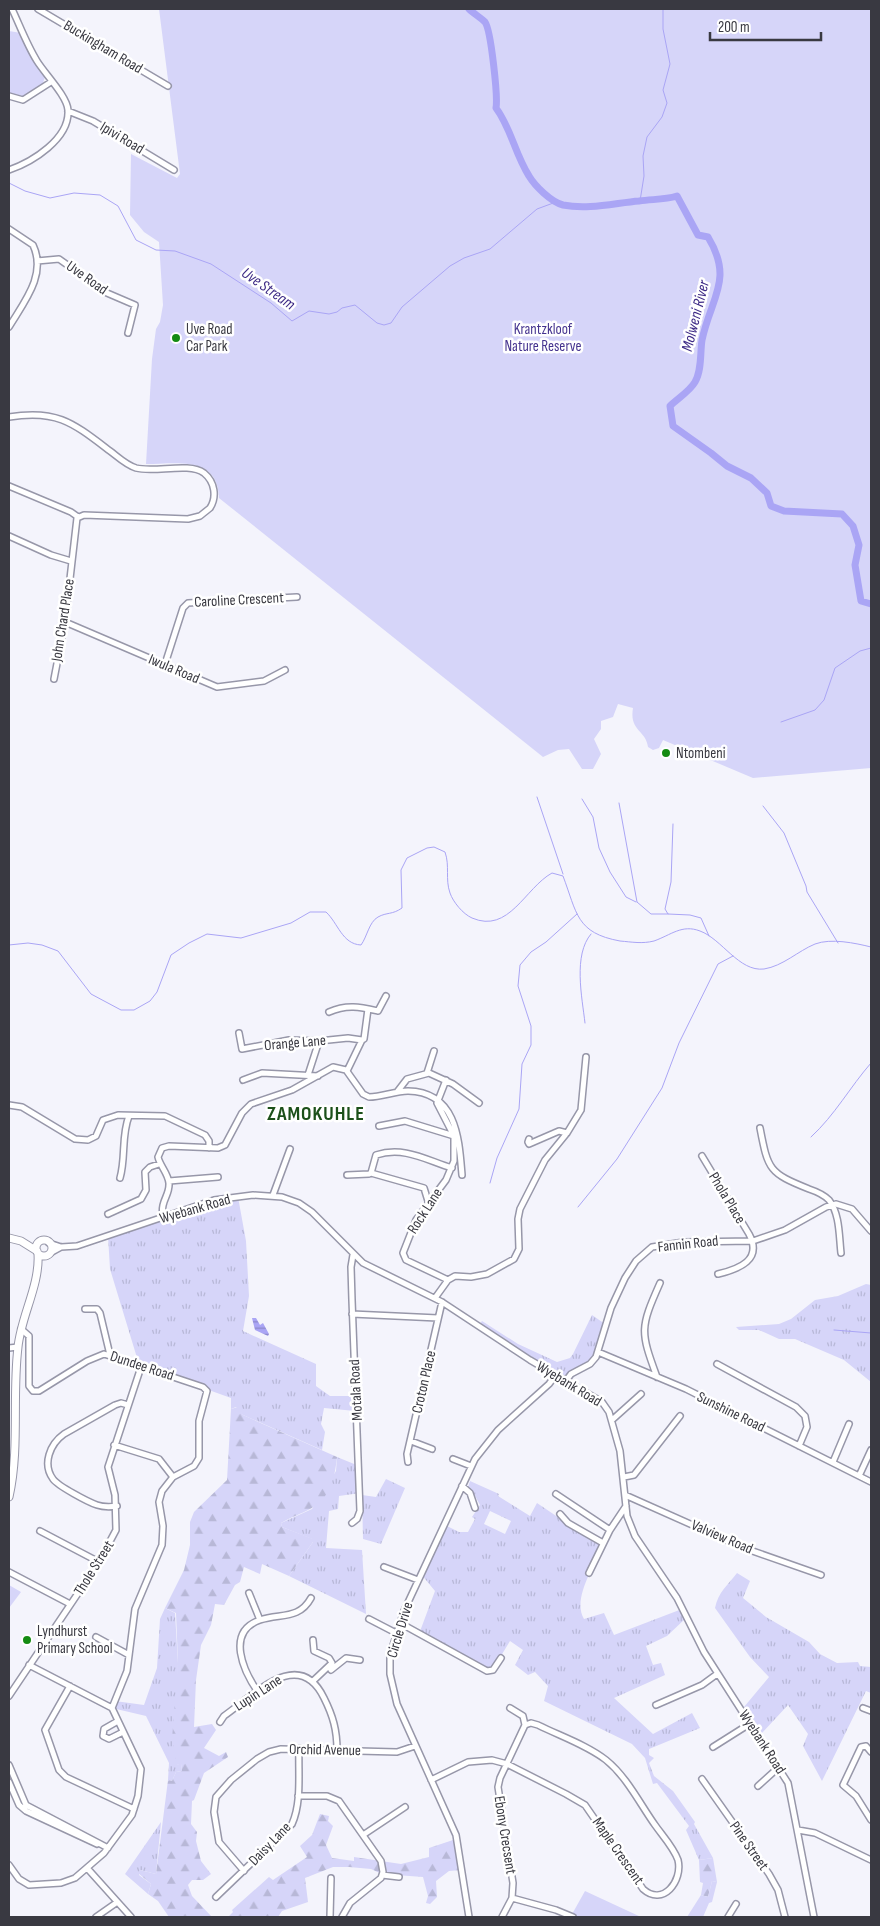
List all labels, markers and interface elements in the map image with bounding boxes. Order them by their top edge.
scale bar [710,10,821,42]
street label: Buckingham Road [60,16,146,78]
text: 200 m [718,18,750,37]
street label: Ipivi Road [97,117,147,159]
street label: Uve Road [62,257,112,299]
water label: Uve Stream [238,264,298,314]
water label: Molweni River [678,278,714,354]
place label: Uve Road Car Park [186,320,233,356]
park label: Krantzkloof Nature Reserve [504,320,582,356]
marker: Uve Road Car Park [170,332,182,344]
street label: John Chard Place [47,577,79,664]
street label: Caroline Crescent [194,588,285,612]
street label: Iwula Road [146,650,202,688]
place label: Ntombeni [676,744,726,763]
marker: Ntombeni [660,747,672,759]
street label: Orange Lane [263,1031,327,1055]
district label: ZAMOKUHLE [267,1102,365,1126]
street label: Phola Place [704,1169,750,1227]
street label: Rock Lane [403,1184,447,1238]
street label: Wyebank Road [157,1190,233,1228]
street label: Fannin Road [657,1231,719,1257]
street label: Dundee Road [108,1347,176,1385]
street label: Croton Place [408,1349,440,1415]
street label: Wyebank Road [533,1357,605,1411]
street label: Motala Road [345,1359,367,1421]
street label: Sunshine Road [694,1387,768,1437]
street label: Valview Road [688,1516,756,1558]
street label: Thole Street [70,1537,119,1599]
street label: Circle Drive [383,1600,417,1660]
place label: Lyndhurst Primary School [37,1622,113,1658]
marker: Lyndhurst Primary School [21,1634,33,1646]
street label: Lupin Lane [230,1670,286,1716]
street label: Wyebank Road [734,1706,790,1778]
street label: Orchid Avenue [289,1740,361,1760]
street label: Ebony Crecsent [489,1794,521,1876]
street label: Maple Crescent [588,1814,648,1889]
street label: Daisy Lane [245,1818,295,1870]
street label: Pine Street [725,1818,773,1875]

